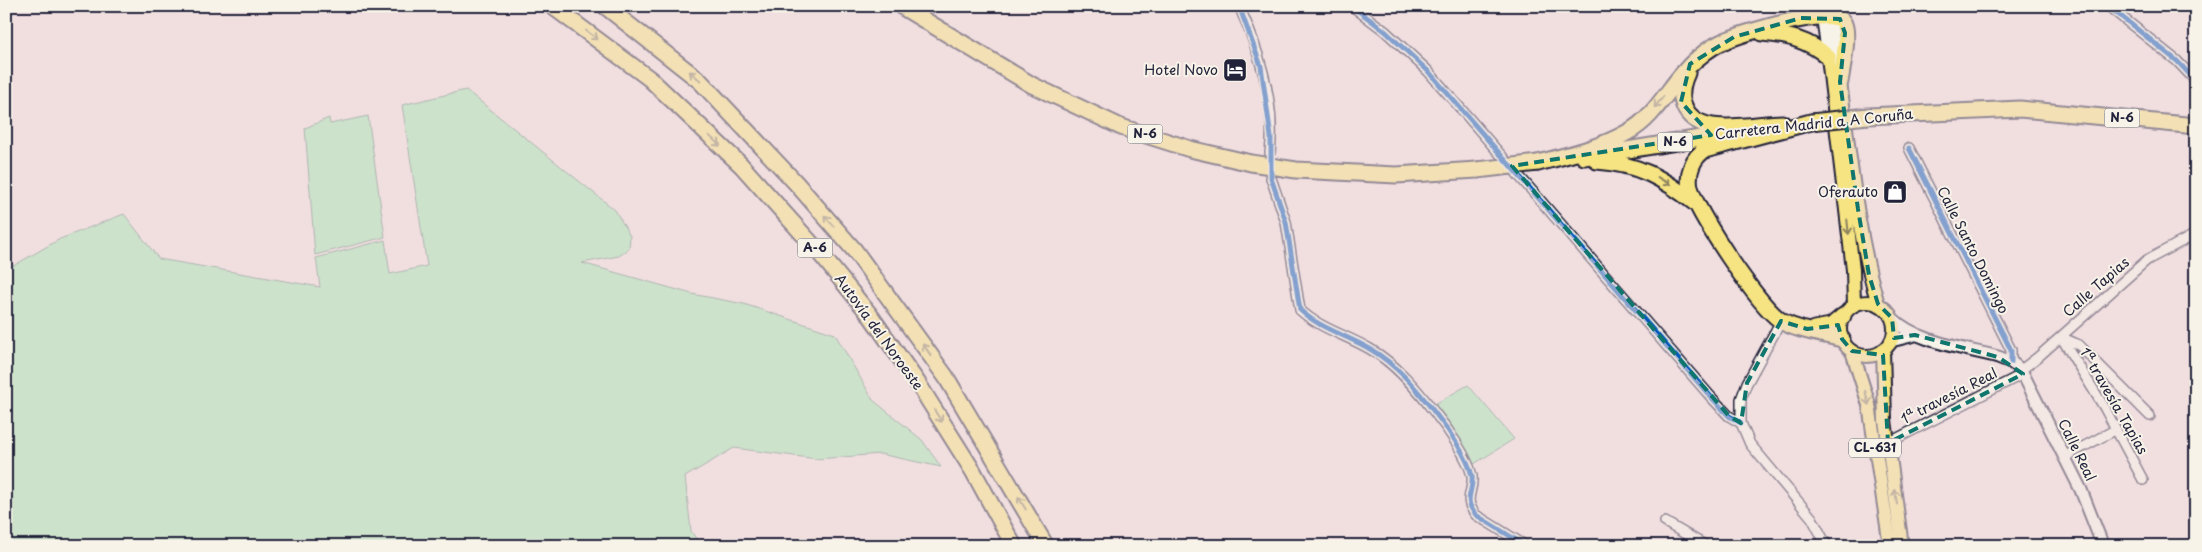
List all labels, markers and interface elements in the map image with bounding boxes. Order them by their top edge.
one-way arrow [585,30,598,41]
hotel icon: Hotel Novo [1222,57,1248,83]
place label: Hotel Novo [1144,59,1218,80]
one-way arrow [688,71,701,82]
one-way arrow [1654,95,1665,108]
street label: Carretera Madrid a A Coruña [1714,103,1914,144]
road number: N-6 [2104,109,2140,128]
road number: N-6 [1128,125,1162,144]
road number: N-6 [1658,132,1692,152]
one-way arrow [709,135,721,147]
one-way arrow [1657,176,1671,186]
shop icon: Oferauto [1882,179,1908,205]
place label: Oferauto [1818,181,1878,202]
street label: Calle Santo Domingo [1932,183,2015,317]
one-way arrow [823,214,835,227]
one-way arrow [1843,218,1853,234]
road number: A-6 [798,238,832,258]
street label: Calle Tapias [2058,252,2134,321]
street label: Autovía del Noroeste [830,269,929,394]
one-way arrow [922,343,932,357]
street label: 1ª travesía Tapias [2075,343,2154,458]
street label: 1ª travesía Real [1897,362,2001,429]
one-way arrow [1863,389,1872,405]
one-way arrow [933,408,943,422]
street label: Calle Real [2053,415,2102,484]
road number: CL-631 [1849,438,1901,458]
one-way arrow [1890,490,1900,506]
one-way arrow [1016,497,1026,511]

